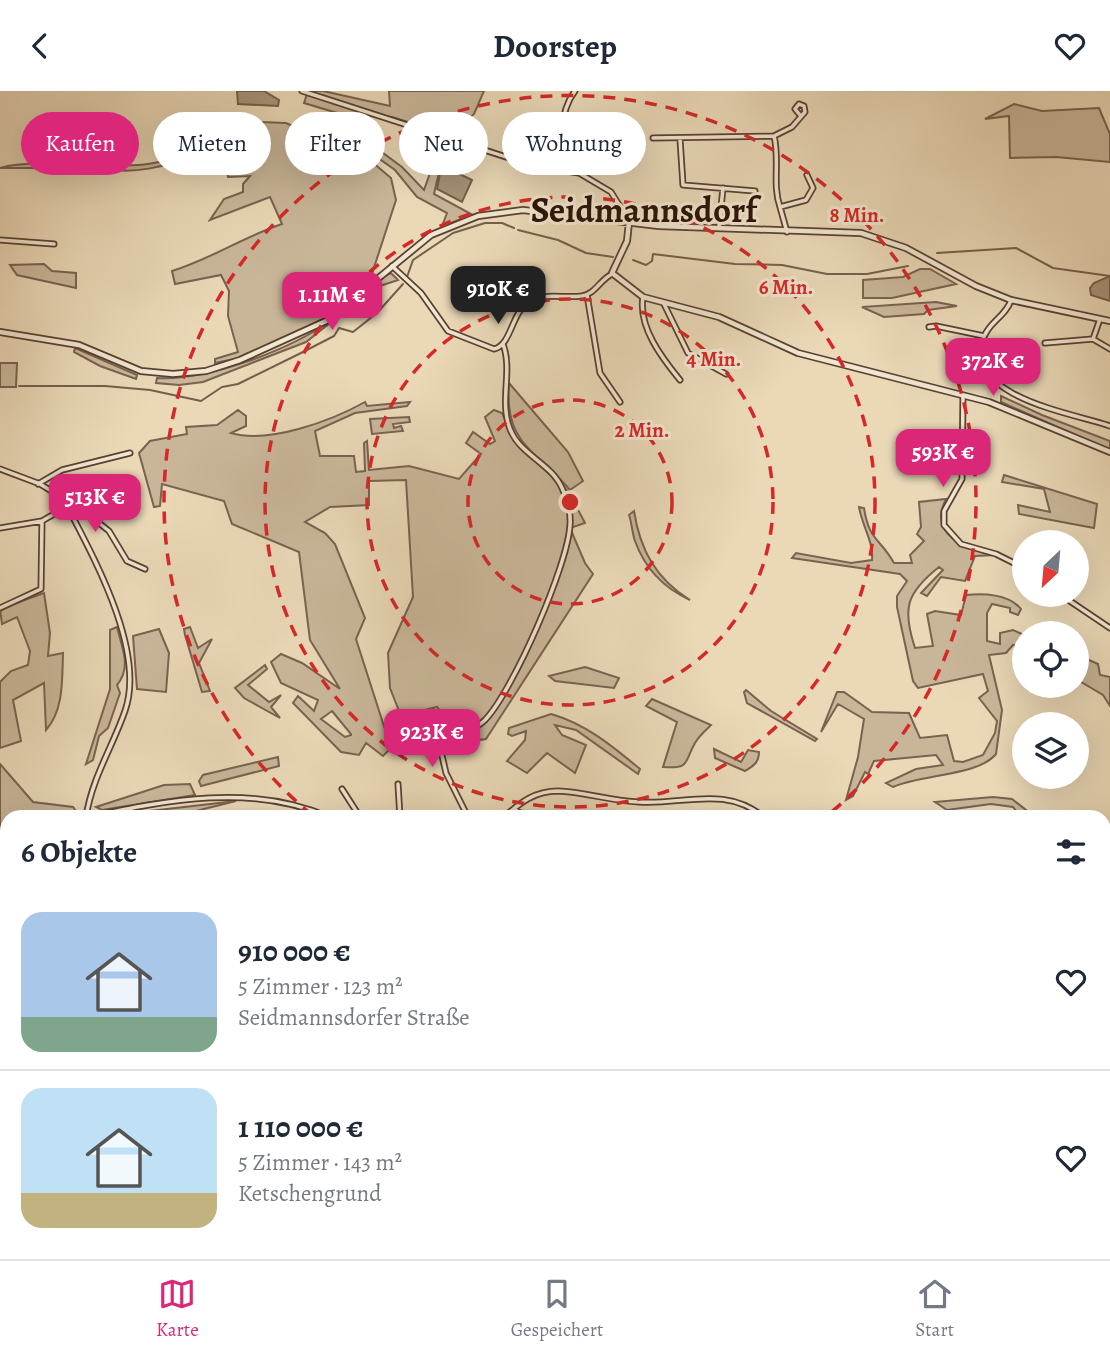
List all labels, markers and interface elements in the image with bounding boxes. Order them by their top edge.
text: Doorstep [493,24,617,68]
icon: back [21,27,59,65]
icon: heart [1051,27,1089,65]
chip: Kaufen [21,112,139,175]
chip: Mieten [153,112,271,175]
chip: Filter [285,112,385,175]
chip: Neu [399,112,488,175]
chip: Wohnung [502,112,646,175]
district label: Seidmannsdorf [531,186,762,234]
text: 8 Min. [830,201,885,229]
pin: 910K € [441,267,555,326]
pin: 1.11M € [267,273,397,332]
text: 910K € [467,273,529,304]
text: 6 Min. [759,273,813,301]
text: 1.11M € [298,279,366,310]
pin: 372K € [936,338,1050,398]
text: 4 Min. [687,345,741,373]
text: 372K € [961,345,1025,376]
text: 2 Min. [614,416,670,444]
pin: 593K € [886,429,1000,489]
text: 593K € [912,436,974,467]
pin: 513K € [38,475,152,534]
text: 513K € [65,481,125,512]
centre of rings [558,490,582,514]
north arrow [1012,530,1088,607]
map controls [1012,530,1089,789]
button: locate [1012,621,1089,698]
pin: 923K € [375,709,489,769]
button: layers [1012,712,1089,789]
text: 923K € [400,716,464,747]
text: 6 Objekte [21,832,137,872]
icon: filters [1052,833,1090,871]
text: 910 000 € [238,931,351,971]
icon: home [77,940,161,1024]
icon: heart [1052,963,1090,1001]
text: 5 Zimmer · 123 m² [238,971,403,1002]
text: Seidmannsdorfer Straße [238,1002,470,1033]
text: 1 110 000 € [238,1107,363,1147]
icon: home [77,1116,161,1200]
icon: heart [1052,1139,1090,1177]
text: 5 Zimmer · 143 m² [238,1147,402,1178]
text: Ketschengrund [238,1178,382,1209]
tab: Karte [156,1275,199,1343]
tab: Gespeichert [511,1275,603,1343]
tab: Start [915,1275,954,1343]

